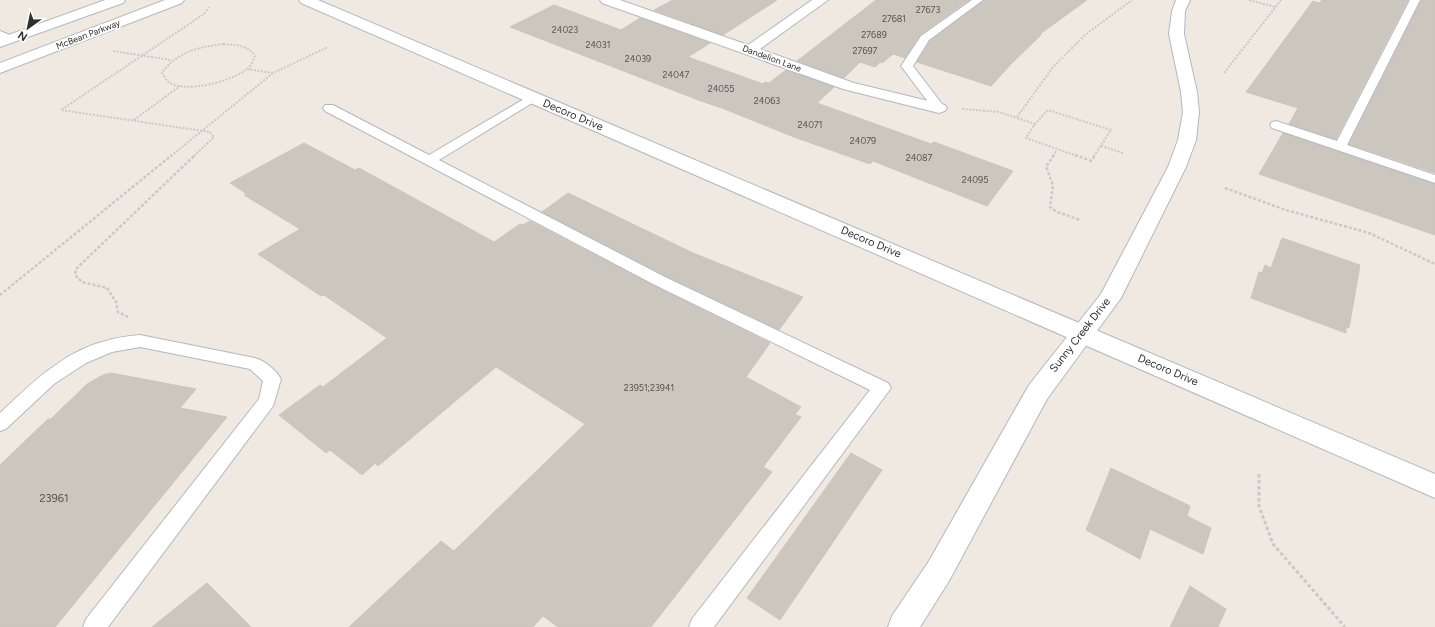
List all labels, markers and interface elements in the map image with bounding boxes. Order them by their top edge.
house number: 27673 [916,4,940,15]
north arrow [8,8,48,48]
house number: 27681 [882,13,906,24]
street label: McBean Parkway [54,17,122,51]
house number: 24023 [552,24,578,35]
text: N [16,28,30,44]
house number: 27689 [861,29,887,40]
house number: 24031 [585,39,611,50]
street label: Dandelion Lane [741,42,803,74]
house number: 27697 [853,45,878,56]
house number: 24039 [625,53,651,64]
house number: 24047 [663,69,690,80]
house number: 24055 [708,83,734,94]
house number: 24063 [754,95,780,106]
street label: Decoro Drive [541,96,605,134]
house number: 24071 [798,119,822,130]
house number: 24079 [850,135,876,146]
house number: 24087 [906,152,933,163]
house number: 24095 [962,174,988,185]
street label: Decoro Drive [839,223,903,261]
street label: Sunny Creek Drive [1047,295,1113,375]
street label: Decoro Drive [1136,351,1200,389]
house number: 23951;23941 [624,382,674,393]
house number: 23961 [39,492,69,505]

